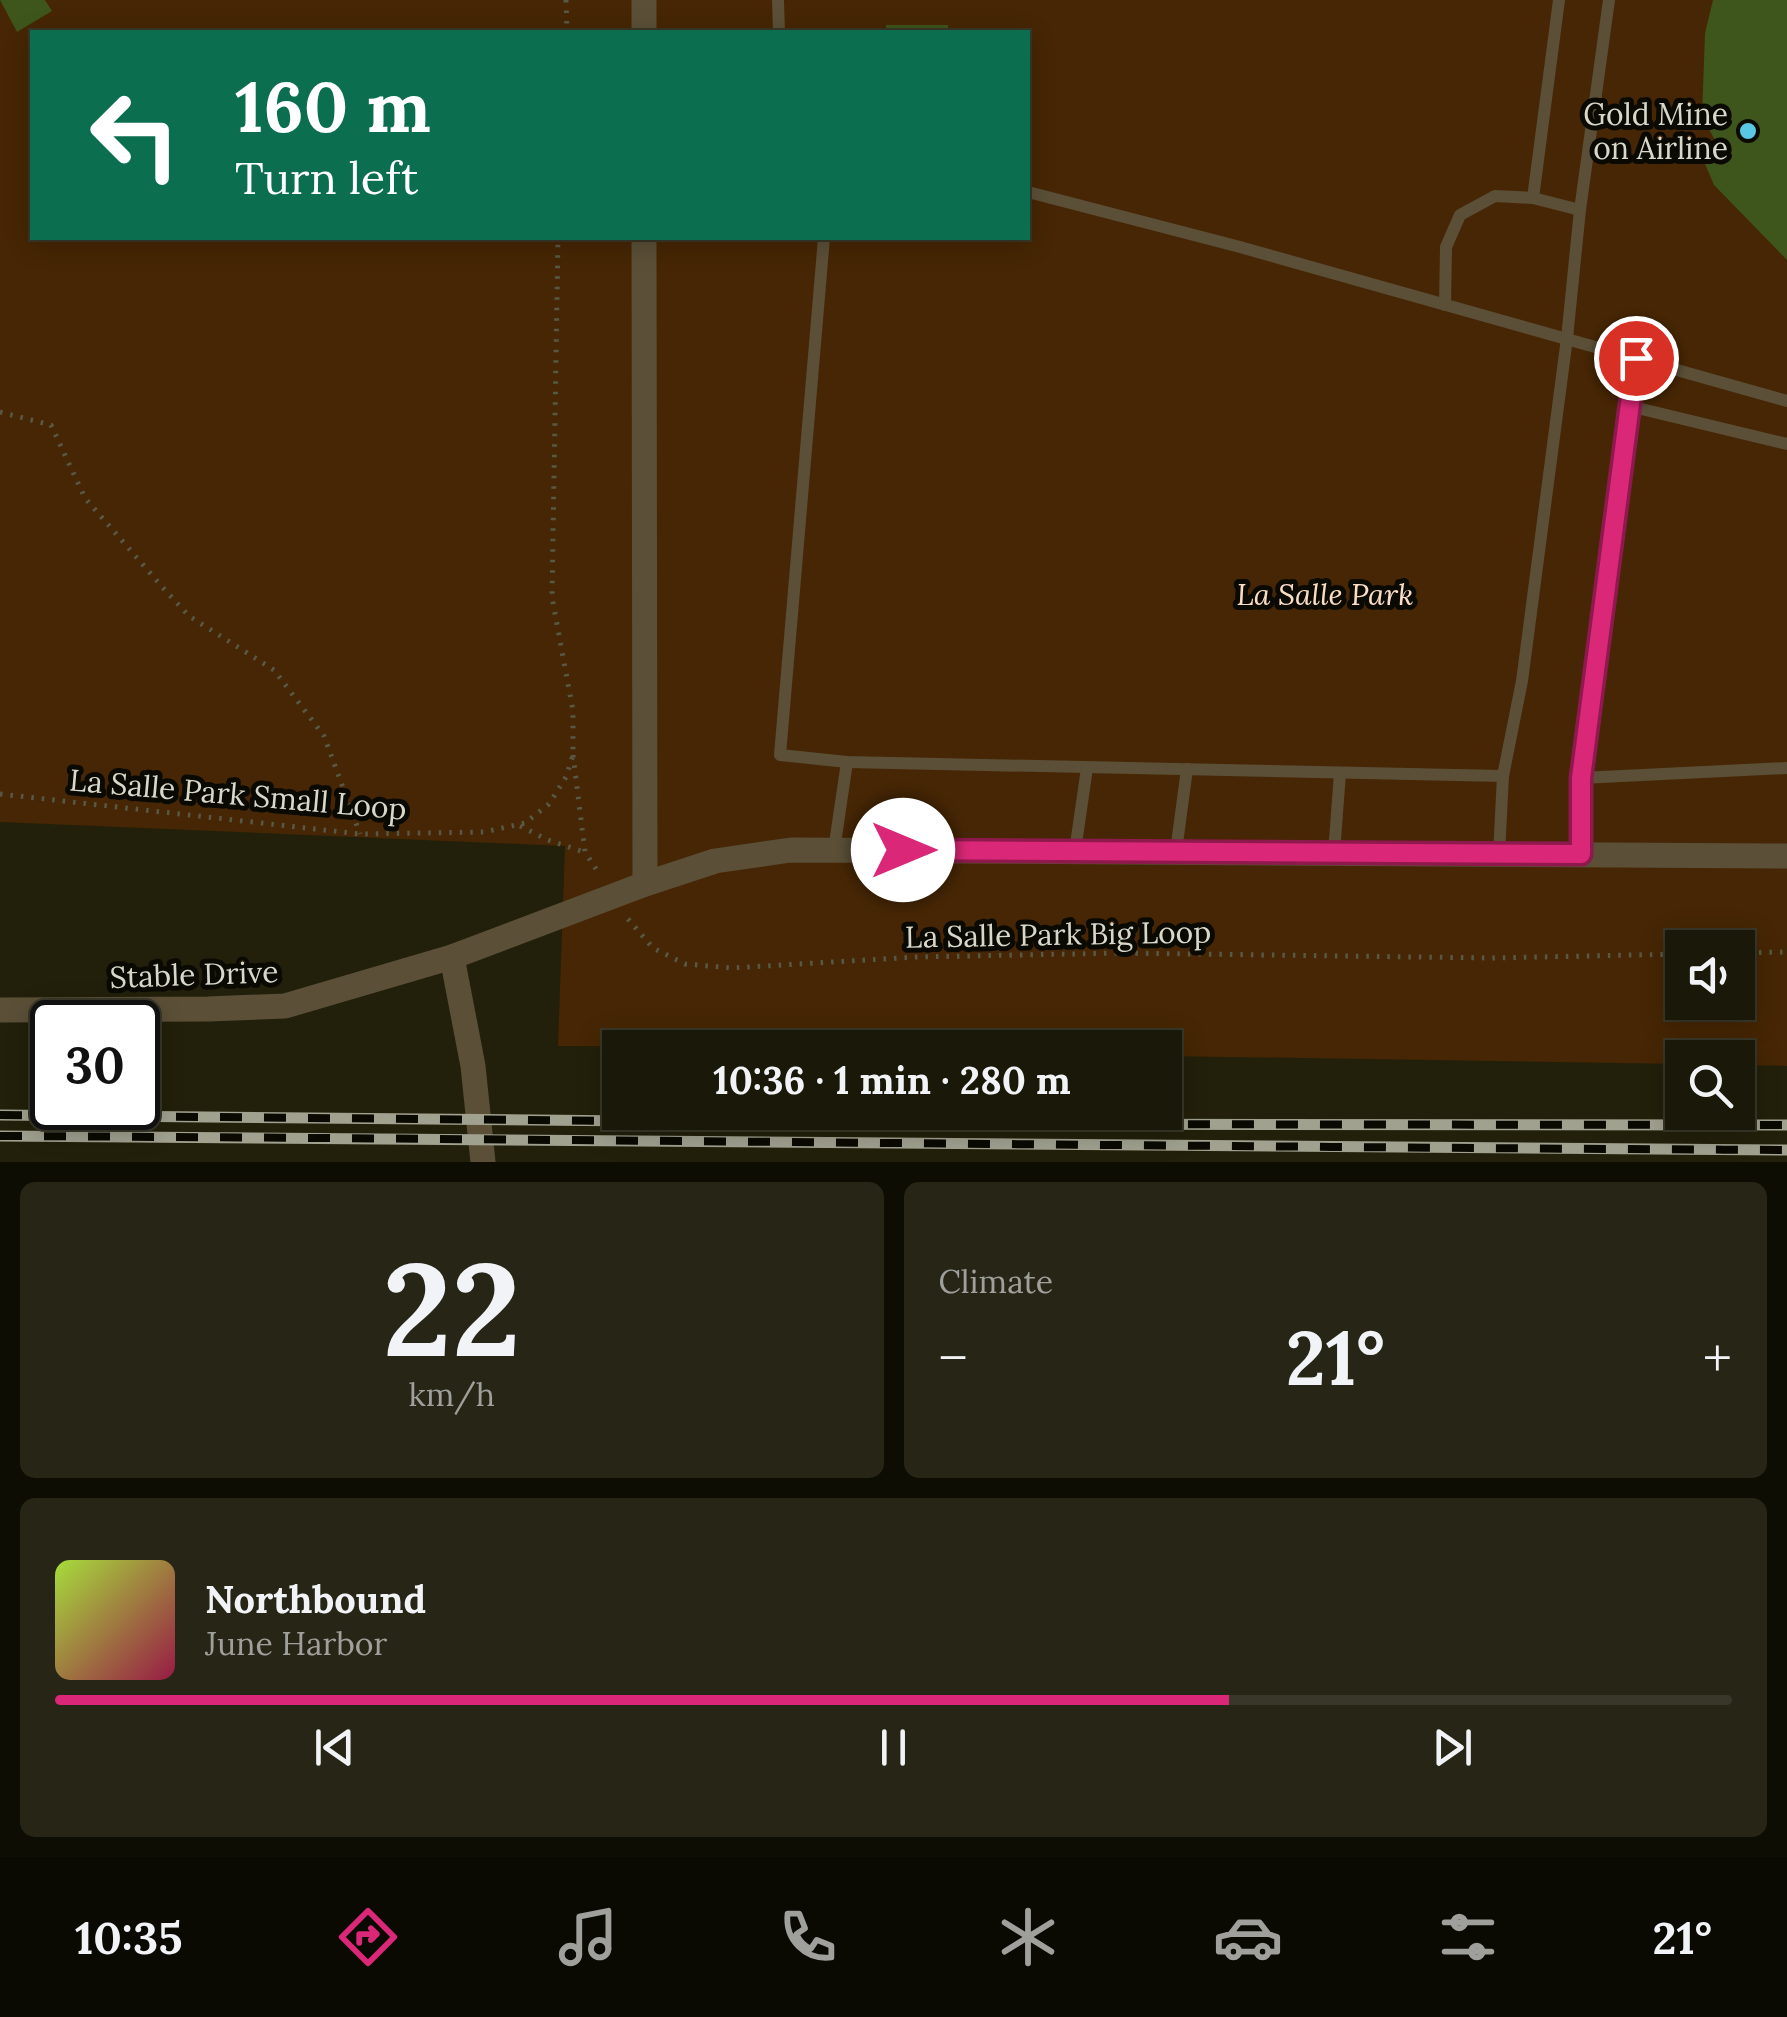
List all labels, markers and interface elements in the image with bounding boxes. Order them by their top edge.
text: 160 m [235,62,431,151]
icon: left [70,70,200,200]
place label: Gold Mine on Airline [1583,95,1728,167]
marker: Gold Mine on Airline [1737,120,1759,142]
text: Turn left [235,149,418,206]
pin [1594,316,1679,401]
icon: arrive [1609,331,1664,386]
park label: La Salle Park [1236,575,1414,613]
street label: La Salle Park Small Loop [68,760,408,828]
position arrow [851,798,955,902]
street label: La Salle Park Big Loop [905,912,1211,957]
map controls [1665,930,1755,1130]
button: sound [1665,930,1755,1020]
street label: Stable Drive [109,952,279,996]
speed limit sign: 30 [30,1000,160,1130]
button: search [1665,1040,1755,1130]
text: 10:36 · 1 min · 280 m [713,1056,1071,1104]
text: 22 [382,1225,521,1392]
text: Climate [939,1261,1053,1302]
text: 21° [1286,1310,1385,1406]
text: − [939,1323,968,1393]
text: + [1703,1323,1732,1393]
text: km/h [409,1374,495,1415]
text: Northbound [205,1575,426,1623]
text: June Harbor [205,1623,387,1664]
icon: previous [307,1720,362,1775]
icon: pause [866,1720,921,1775]
icon: next [1425,1720,1480,1775]
icon: directions [333,1902,403,1972]
icon: music [553,1902,623,1972]
icon: phone [773,1902,843,1972]
icon: climate [993,1902,1063,1972]
icon: car [1213,1902,1283,1972]
icon: filters [1433,1902,1503,1972]
text: 10:35 [75,1909,183,1966]
text: 21° [1653,1909,1712,1966]

